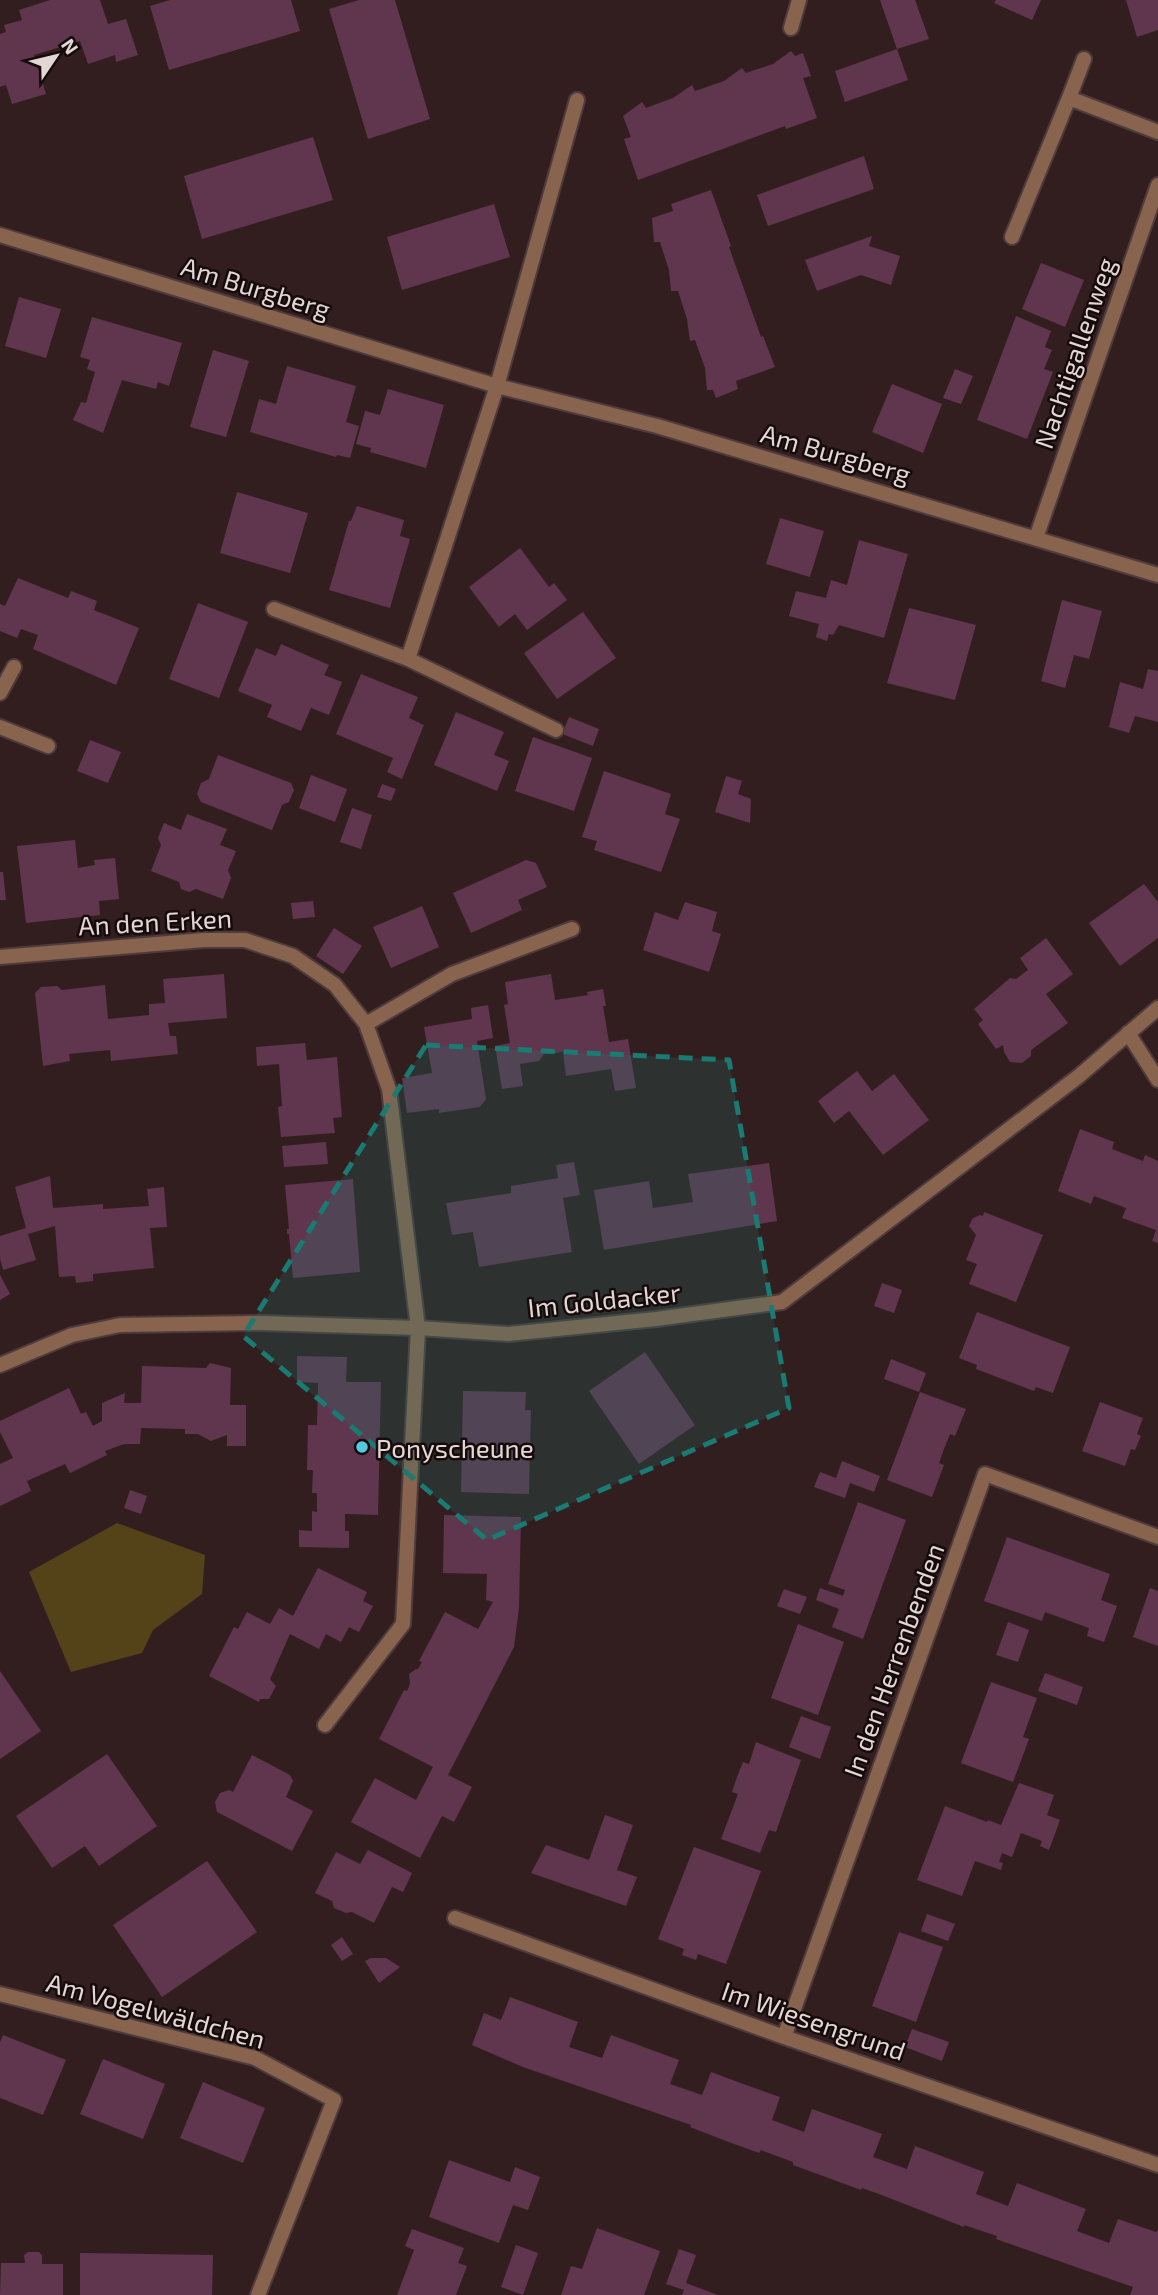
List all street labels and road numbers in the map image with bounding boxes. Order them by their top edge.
street label: Am Burgberg [178,250,334,324]
street label: Nachtigallenweg [1027,254,1121,452]
street label: Am Burgberg [758,417,914,489]
street label: An den Erken [77,901,233,941]
street label: Im Goldacker [526,1276,682,1322]
street label: In den Herrenbenden [836,1539,950,1781]
street label: Am Vogelwäldchen [44,1966,268,2054]
street label: Im Wiesengrund [718,1974,910,2066]

